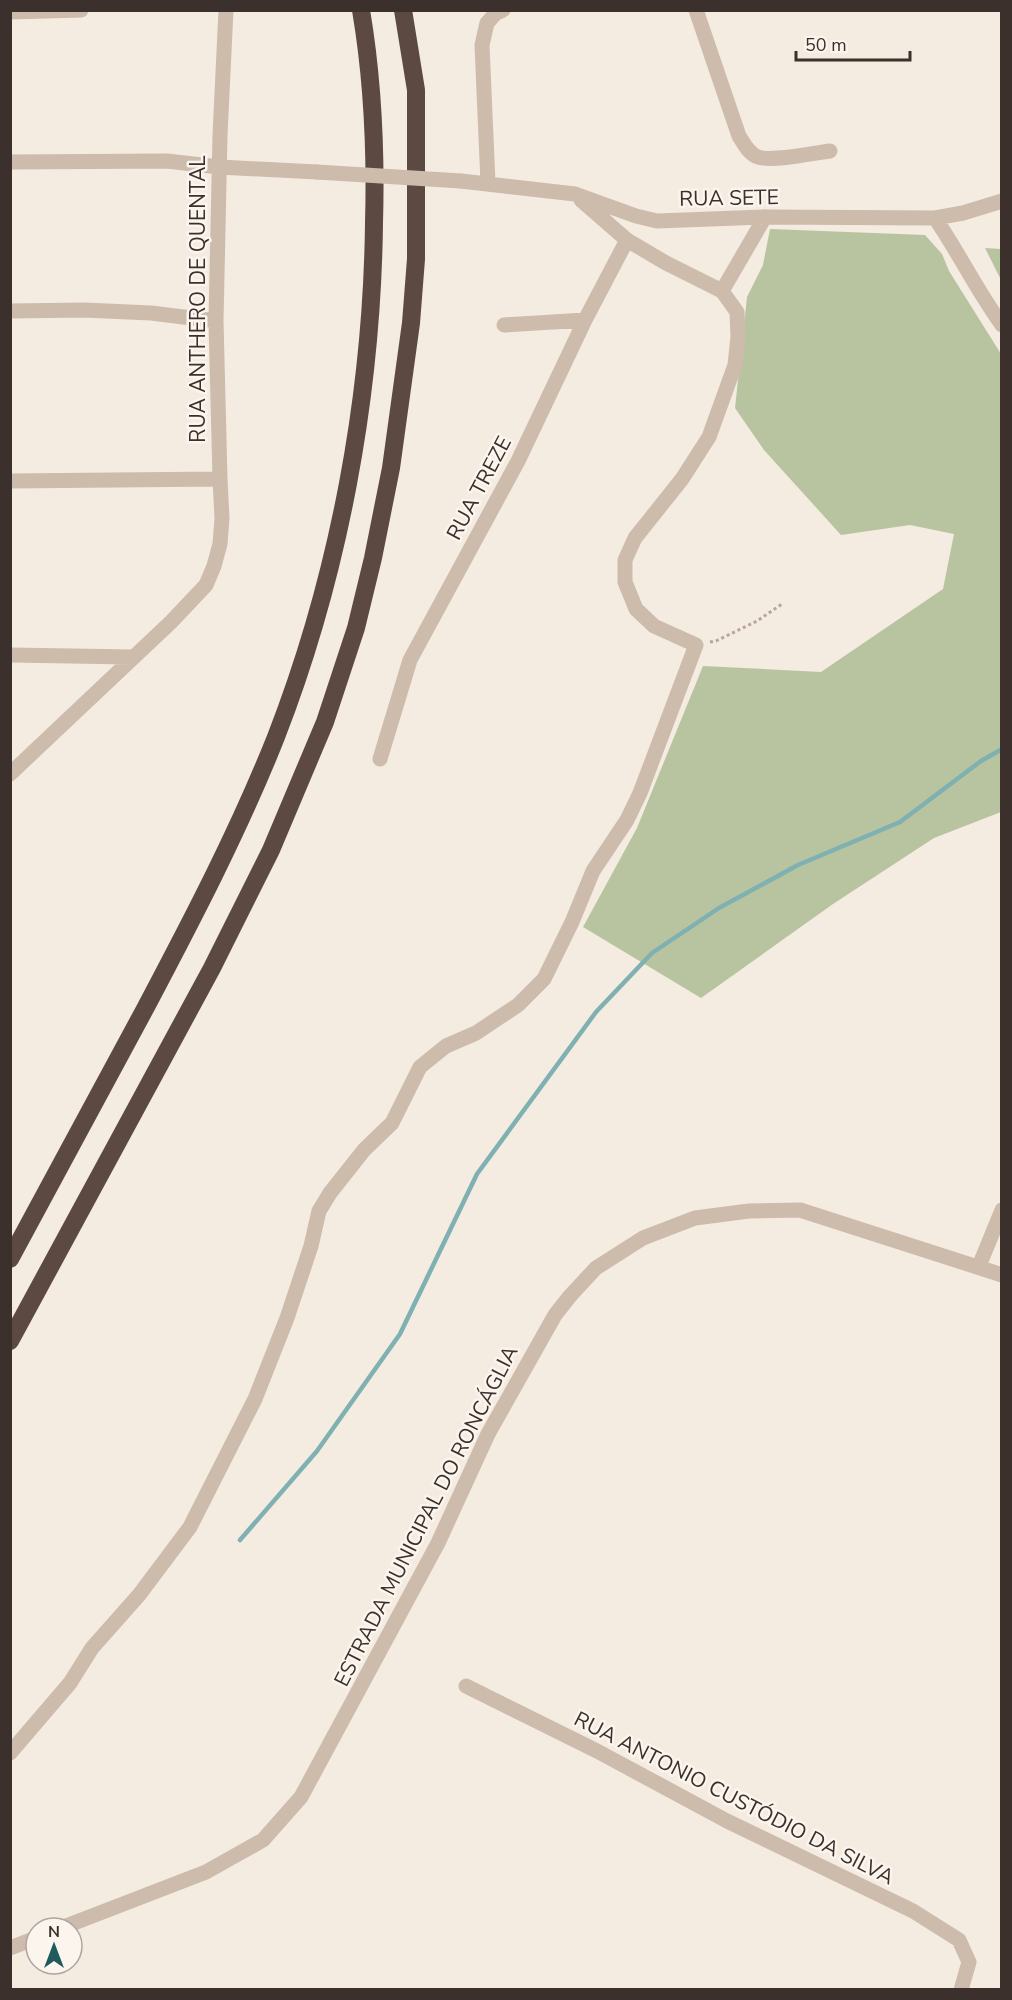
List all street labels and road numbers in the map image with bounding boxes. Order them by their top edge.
street label: RUA ANTHERO DE QUENTAL [184,155,212,443]
street label: RUA SETE [679,183,779,213]
street label: RUA TREZE [440,431,518,545]
street label: ESTRADA MUNICIPAL DO RONCÁGLIA [328,1341,524,1691]
street label: RUA ANTONIO CUSTÓDIO DA SILVA [569,1705,899,1891]

